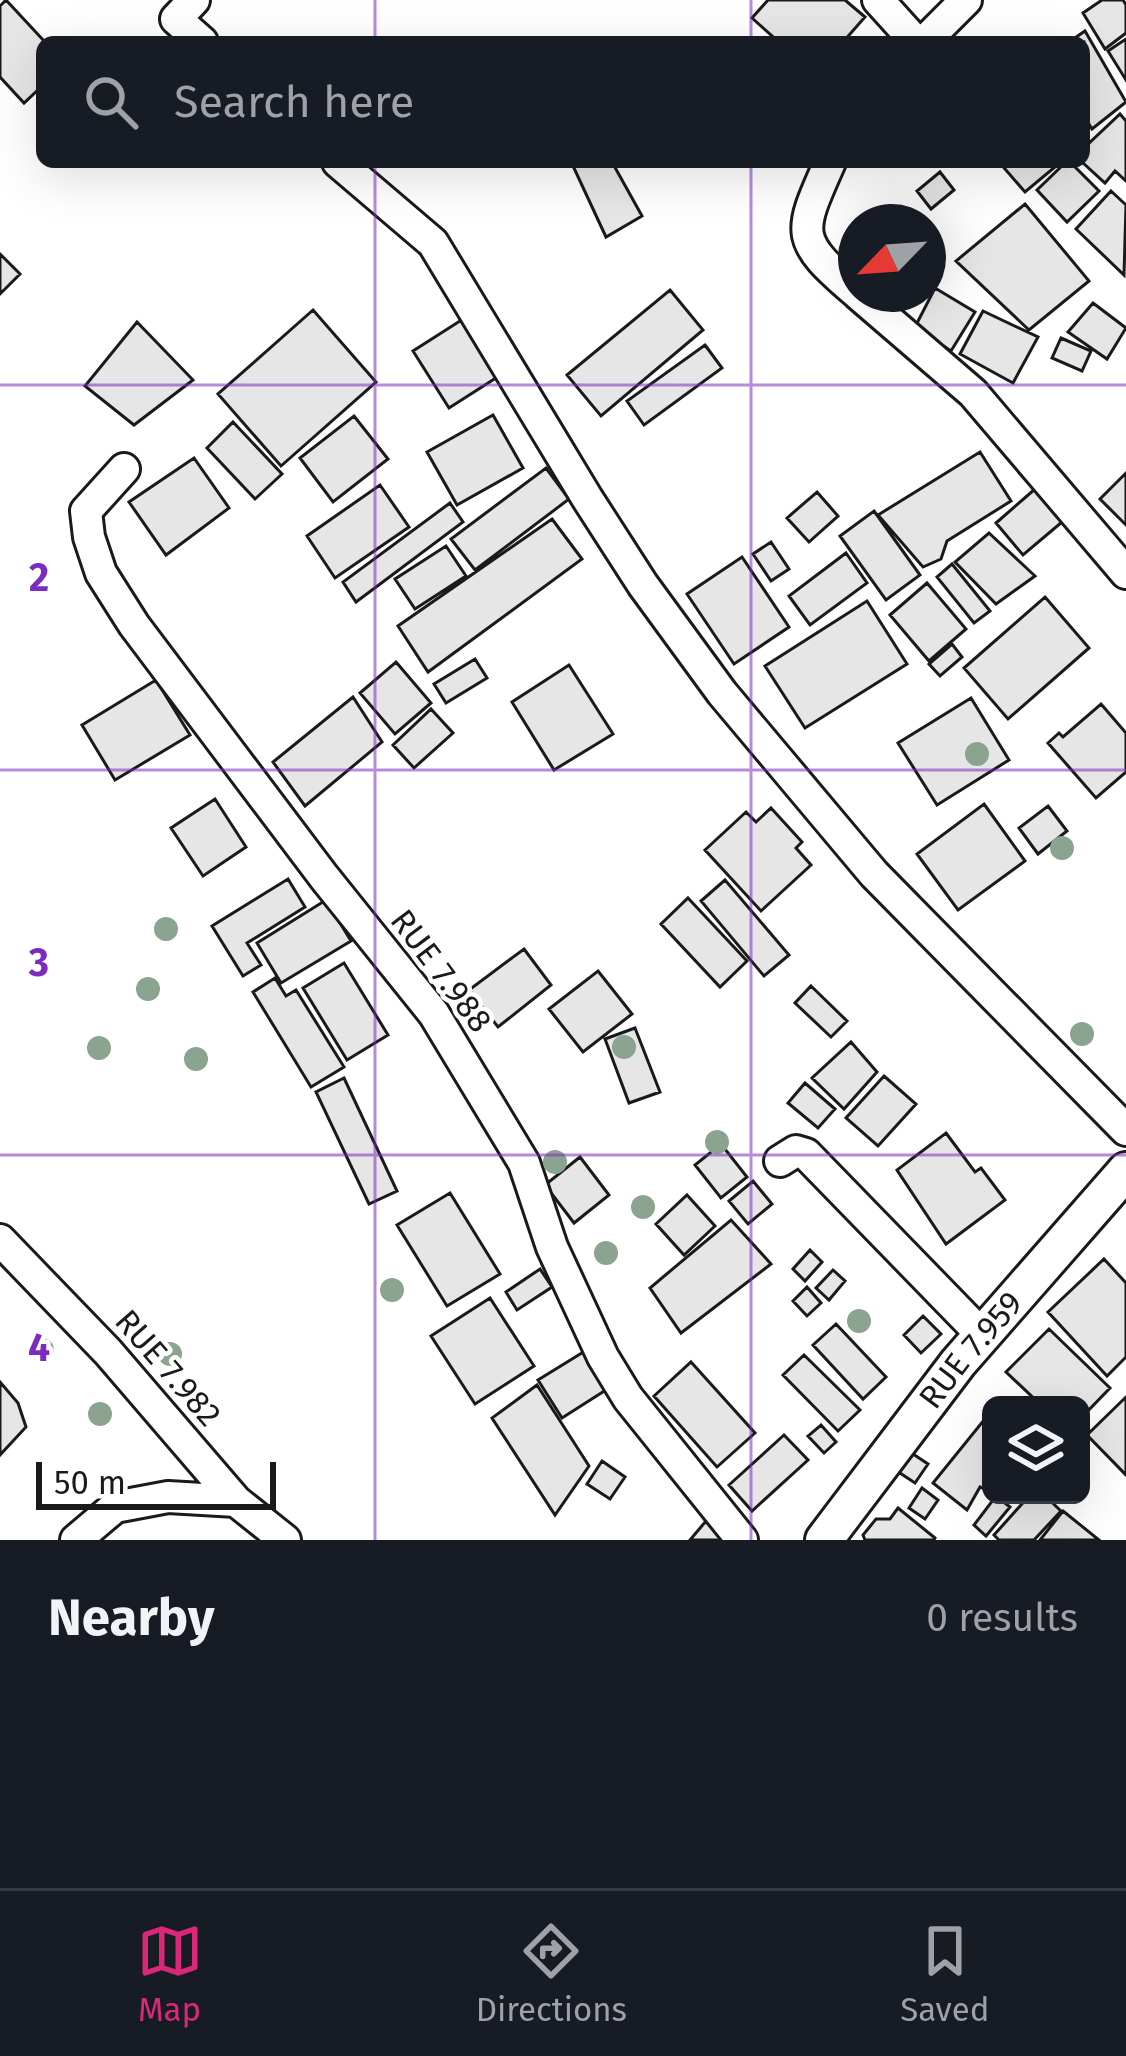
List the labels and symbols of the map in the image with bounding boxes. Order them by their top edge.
north arrow [838,204,946,312]
text: 2 [29,555,49,601]
street label: RUE 7.988 [382,902,500,1040]
text: 3 [28,940,49,986]
street label: RUE 7.959 [911,1283,1031,1417]
street label: RUE 7.982 [107,1302,229,1434]
text: 4 [28,1325,50,1371]
scale bar [36,1456,276,1509]

